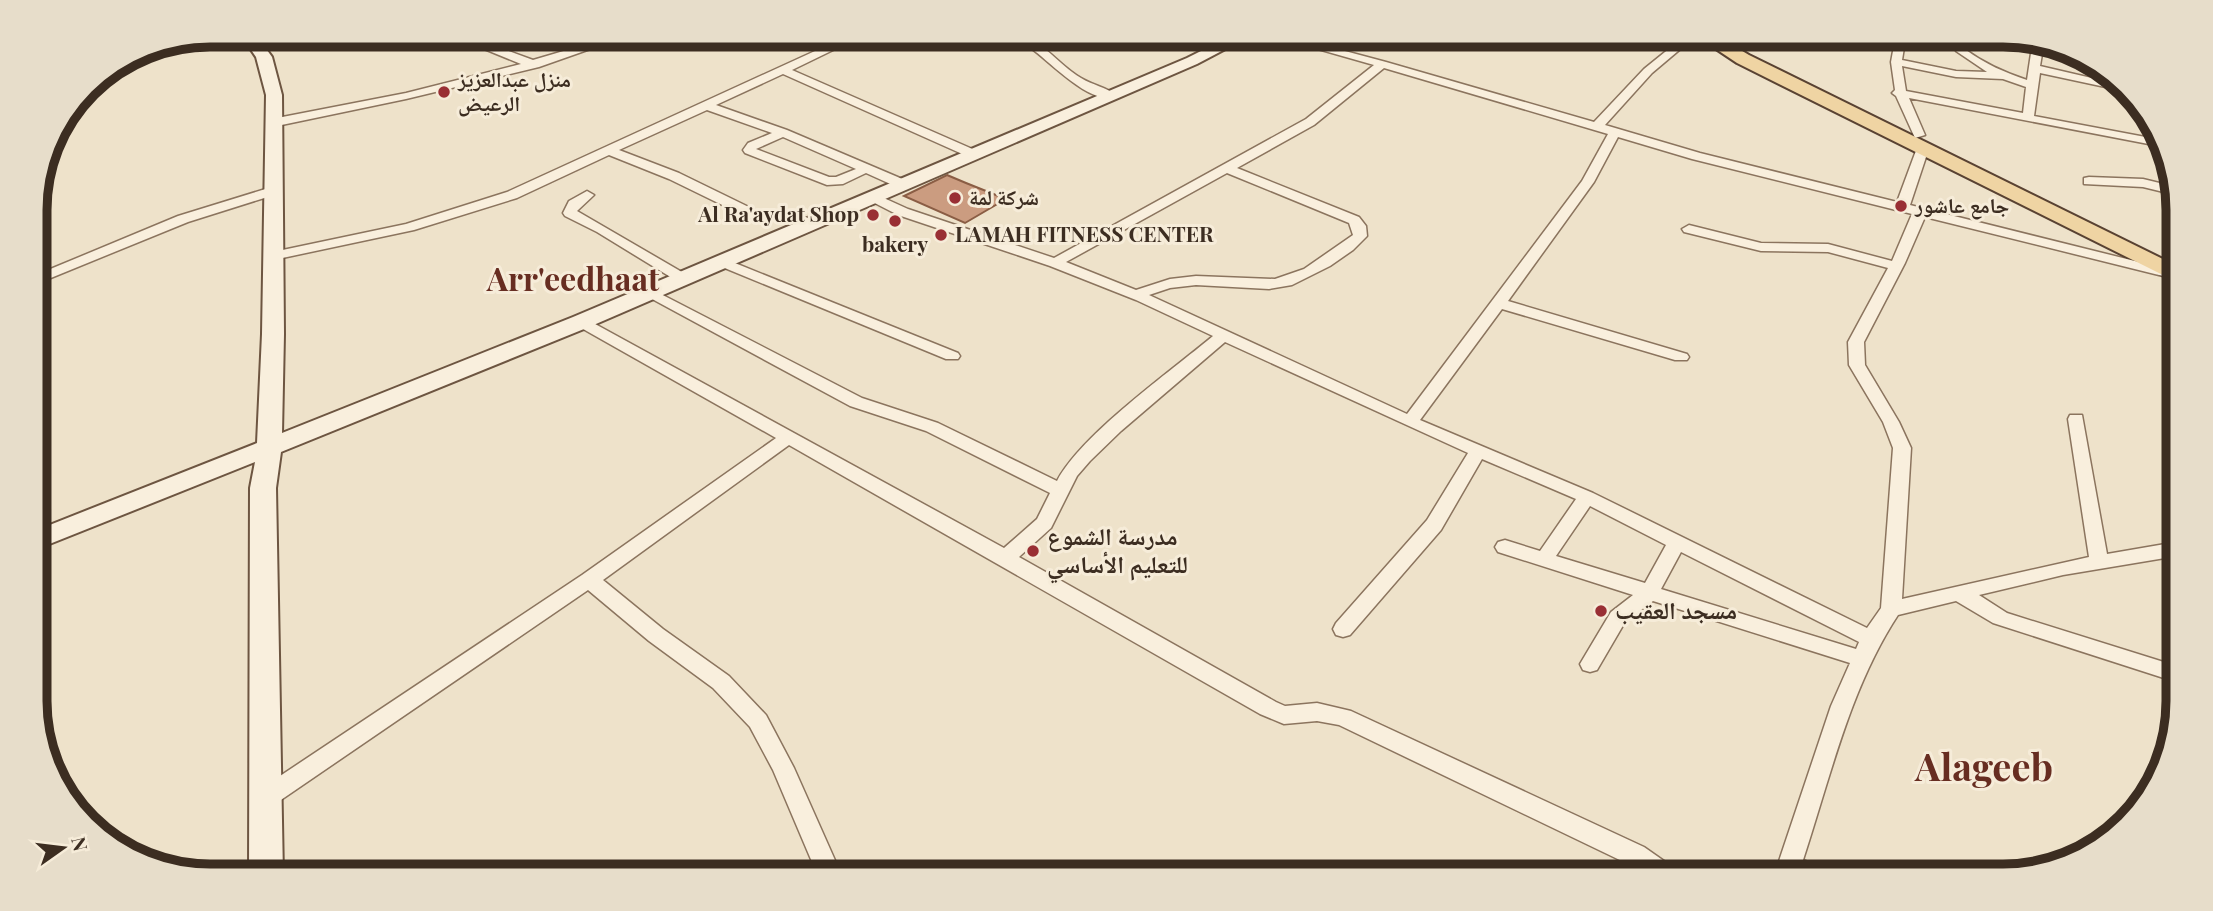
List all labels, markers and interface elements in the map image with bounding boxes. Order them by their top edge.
place label: منزل عبدالعزيز الرعيض [457,64,571,117]
marker: منزل عبدالعزيز الرعيض [436,84,452,100]
place label: شركة لمة [969,182,1039,210]
marker: شركة لمة [947,190,963,206]
place label: جامع عاشور [1914,190,2009,220]
marker: جامع عاشور [1893,198,1909,214]
place label: Al Ra'aydat Shop [697,199,859,227]
marker: Al Ra'aydat Shop [865,207,881,223]
marker: bakery [887,213,903,229]
place label: LAMAH FITNESS CENTER [955,219,1214,247]
marker: LAMAH FITNESS CENTER [933,227,949,243]
place label: bakery [862,229,928,257]
district label: Arr'eedhaat [486,256,660,299]
place label: مدرسة الشموع للتعليم الأساسي [1047,519,1188,584]
marker: مدرسة الشموع للتعليم الأساسي [1025,543,1041,559]
place label: مسجد العقيب [1615,593,1737,625]
marker: مسجد العقيب [1593,603,1609,619]
district label: Alageeb [1914,740,2053,791]
north arrow [28,813,98,883]
text: N [66,834,95,854]

